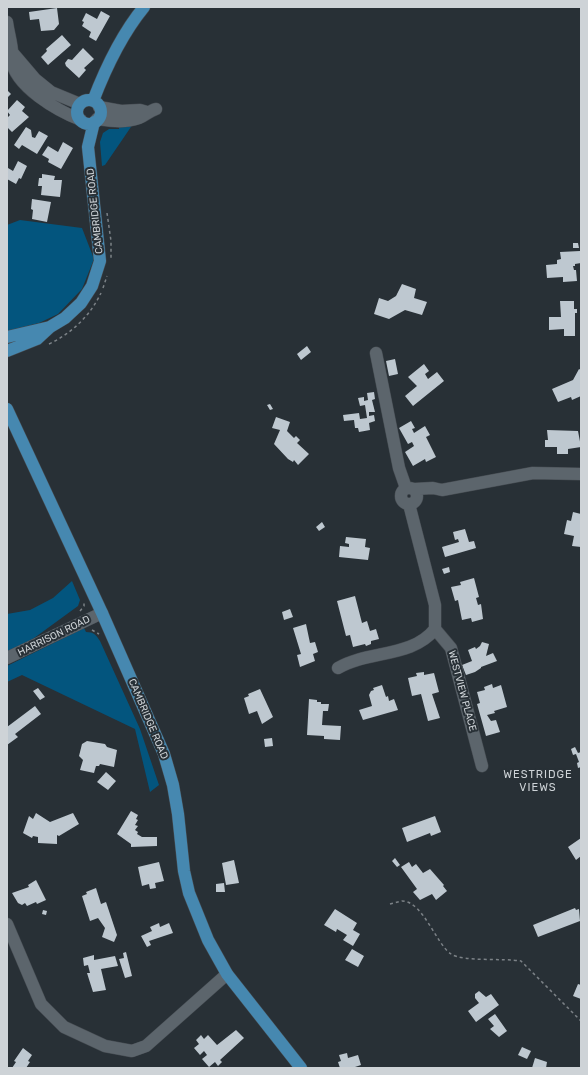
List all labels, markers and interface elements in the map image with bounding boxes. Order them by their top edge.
street label: CAMBRIDGE ROAD [85,168,105,254]
street label: HARRISON ROAD [16,613,92,659]
street label: WESTVIEW PLACE [445,649,479,733]
street label: CAMBRIDGE ROAD [126,677,170,761]
district label: WESTRIDGE VIEWS [503,768,573,794]

